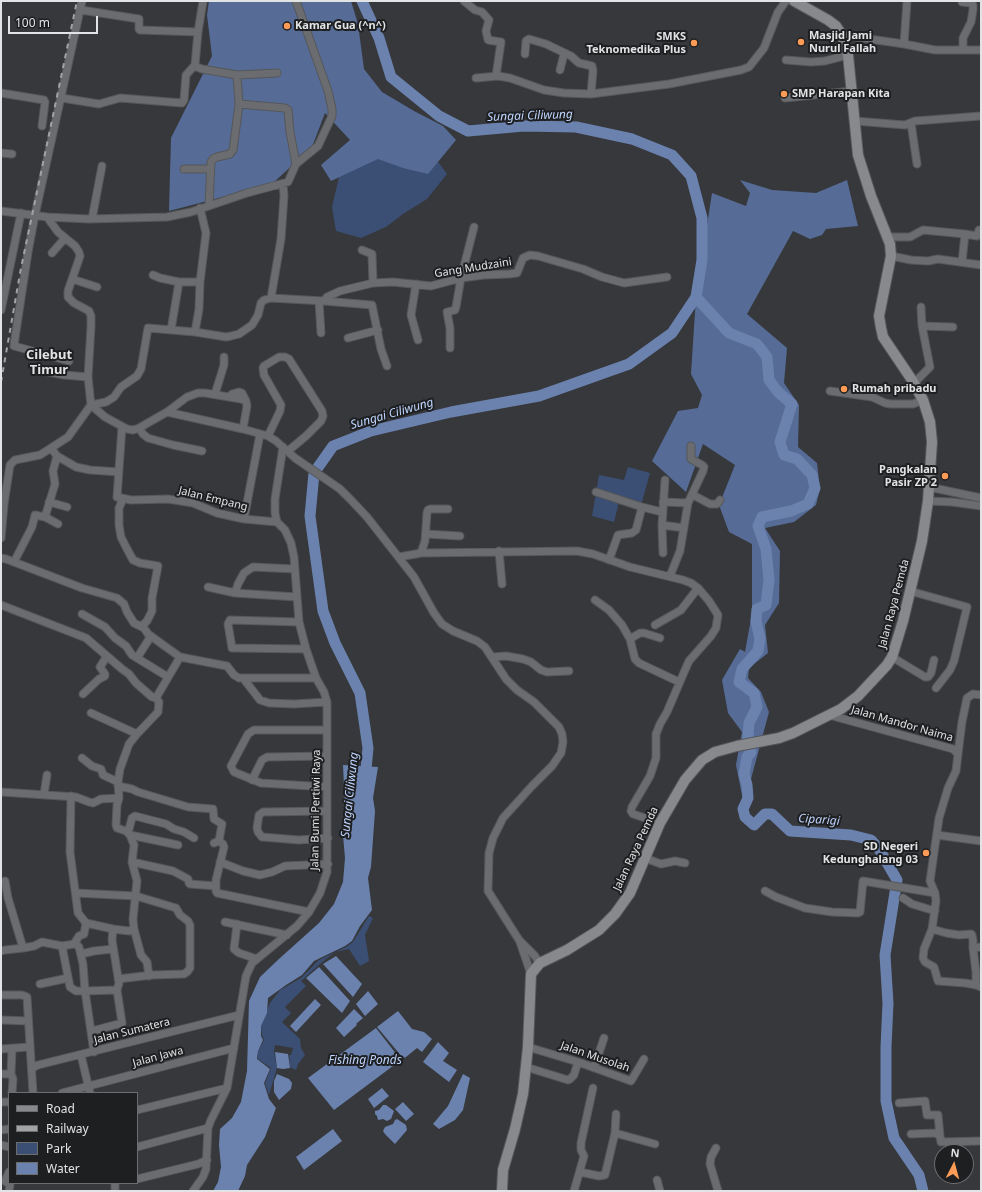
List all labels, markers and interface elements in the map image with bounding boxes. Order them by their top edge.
scale bar [10,8,100,34]
text: 100 m [15,14,50,31]
place label: Kamar Gua (^n^) [295,19,386,33]
marker: Kamar Gua (^n^) [282,21,292,31]
place label: Masjid Jami Nurul Fallah [809,29,876,55]
place label: SMKS Teknomedika Plus [586,30,686,56]
marker: Masjid Jami Nurul Fallah [796,37,806,47]
marker: SMKS Teknomedika Plus [689,38,699,48]
place label: SMP Harapan Kita [792,87,890,101]
marker: SMP Harapan Kita [779,89,789,99]
water label: Sungai Ciliwung [487,107,573,125]
street label: Gang Mudzaini [433,255,513,281]
district label: Cilebut Timur [26,347,72,378]
place label: Rumah pribadu [852,382,936,396]
marker: Rumah pribadu [839,384,849,394]
water label: Sungai Ciliwung [349,395,435,433]
place label: Pangkalan Pasir ZP 2 [879,463,937,489]
marker: Pangkalan Pasir ZP 2 [940,471,950,481]
street label: Jalan Empang [177,484,249,514]
street label: Jalan Raya Pemda [876,558,912,650]
street label: Jalan Mandor Naima [850,703,954,745]
street label: Jalan Bumi Pertiwi Raya [308,749,324,871]
water label: Sungai Ciliwung [338,752,362,838]
street label: Jalan Raya Pemda [611,805,661,893]
water label: Ciparigi [798,811,840,829]
place label: SD Negeri Kedunghalang 03 [823,840,918,866]
marker: SD Negeri Kedunghalang 03 [921,848,931,858]
street label: Jalan Sumatera [93,1015,171,1047]
street label: Jalan Musolah [559,1039,631,1075]
street label: Jalan Jawa [131,1044,185,1070]
water label: Fishing Ponds [328,1054,402,1068]
legend [8,1092,138,1184]
text: Road [46,1100,75,1117]
text: Railway [46,1120,89,1137]
text: Park [46,1140,71,1157]
north arrow [934,1144,974,1184]
text: N [950,1145,960,1160]
text: Water [46,1160,80,1177]

